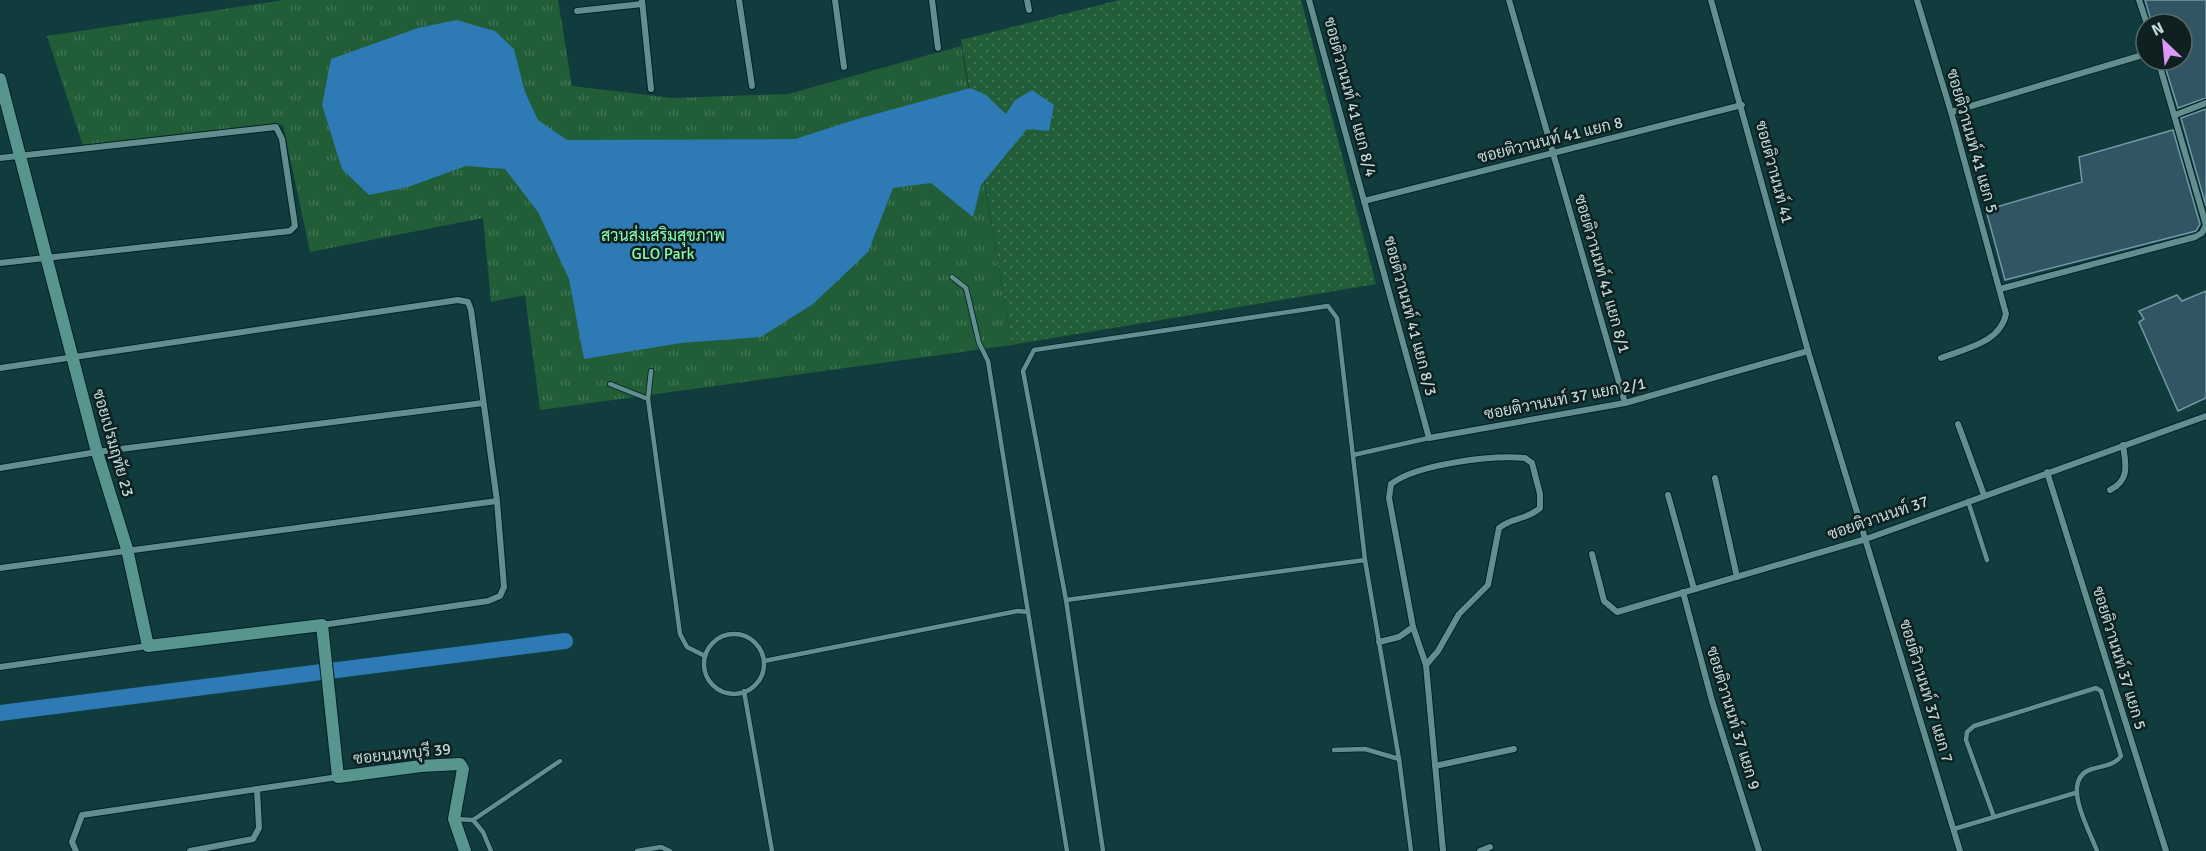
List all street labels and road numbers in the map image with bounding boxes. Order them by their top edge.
street label: ซอยติวานนท์ 41 แยก 8/4 [1319,14,1384,179]
street label: ซอยติวานนท์ 41 แยก 5 [1942,66,2005,215]
street label: ซอยติวานนท์ 41 แยก 8 [1475,109,1625,168]
street label: ซอยติวานนท์ 41 [1751,118,1800,226]
street label: ซอยติวานนท์ 41 แยก 8/1 [1570,191,1637,356]
street label: ซอยติวานนท์ 41 แยก 8/3 [1379,233,1444,398]
street label: ซอยติวานนท์ 37 แยก 2/1 [1482,371,1648,425]
street label: ซอยเปรมฤทัย 23 [88,387,139,499]
street label: ซอยติวานนท์ 37 [1824,488,1931,545]
street label: ซอยติวานนท์ 37 แยก 5 [2088,583,2153,732]
street label: ซอยติวานนท์ 37 แยก 7 [1895,616,1960,765]
street label: ซอยติวานนท์ 37 แยก 9 [1702,643,1767,792]
street label: ซอยนนทบุรี 39 [352,737,452,770]

